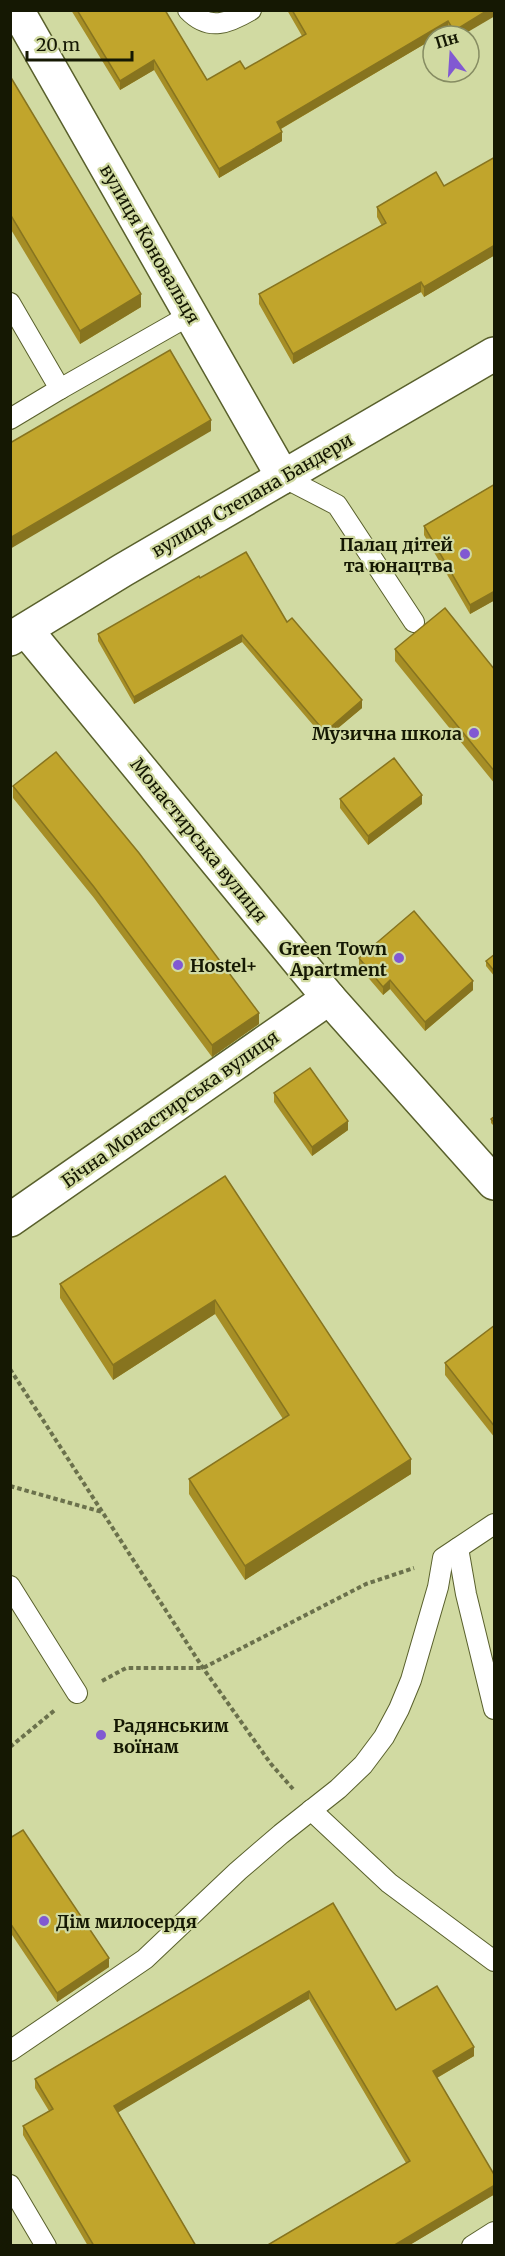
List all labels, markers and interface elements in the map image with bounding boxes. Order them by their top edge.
scale bar [27,24,132,62]
north arrow [421,24,481,84]
text: Пн [432,27,461,53]
text: 20 m [36,33,80,56]
street label: вулиця Коновальця [95,160,205,328]
street label: вулиця Степана Бандери [147,428,357,562]
place label: Палац дітей та юнацтва [339,533,453,577]
marker: Палац дітей та юнацтва [458,547,472,561]
place label: Музична школа [312,722,462,745]
marker: Музична школа [467,726,481,740]
street label: Монастирська вулиця [126,753,273,927]
place label: Green Town Apartment [279,937,388,981]
marker: Green Town Apartment [392,951,406,965]
place label: Hostel+ [190,954,258,977]
marker: Hostel+ [171,958,185,972]
street label: Бічна Монастирська вулиця [57,1025,283,1193]
place label: Радянським воїнам [113,1714,229,1758]
marker: Радянським воїнам [94,1728,108,1742]
place label: Дім милосердя [56,1910,197,1933]
marker: Дім милосердя [37,1914,51,1928]

